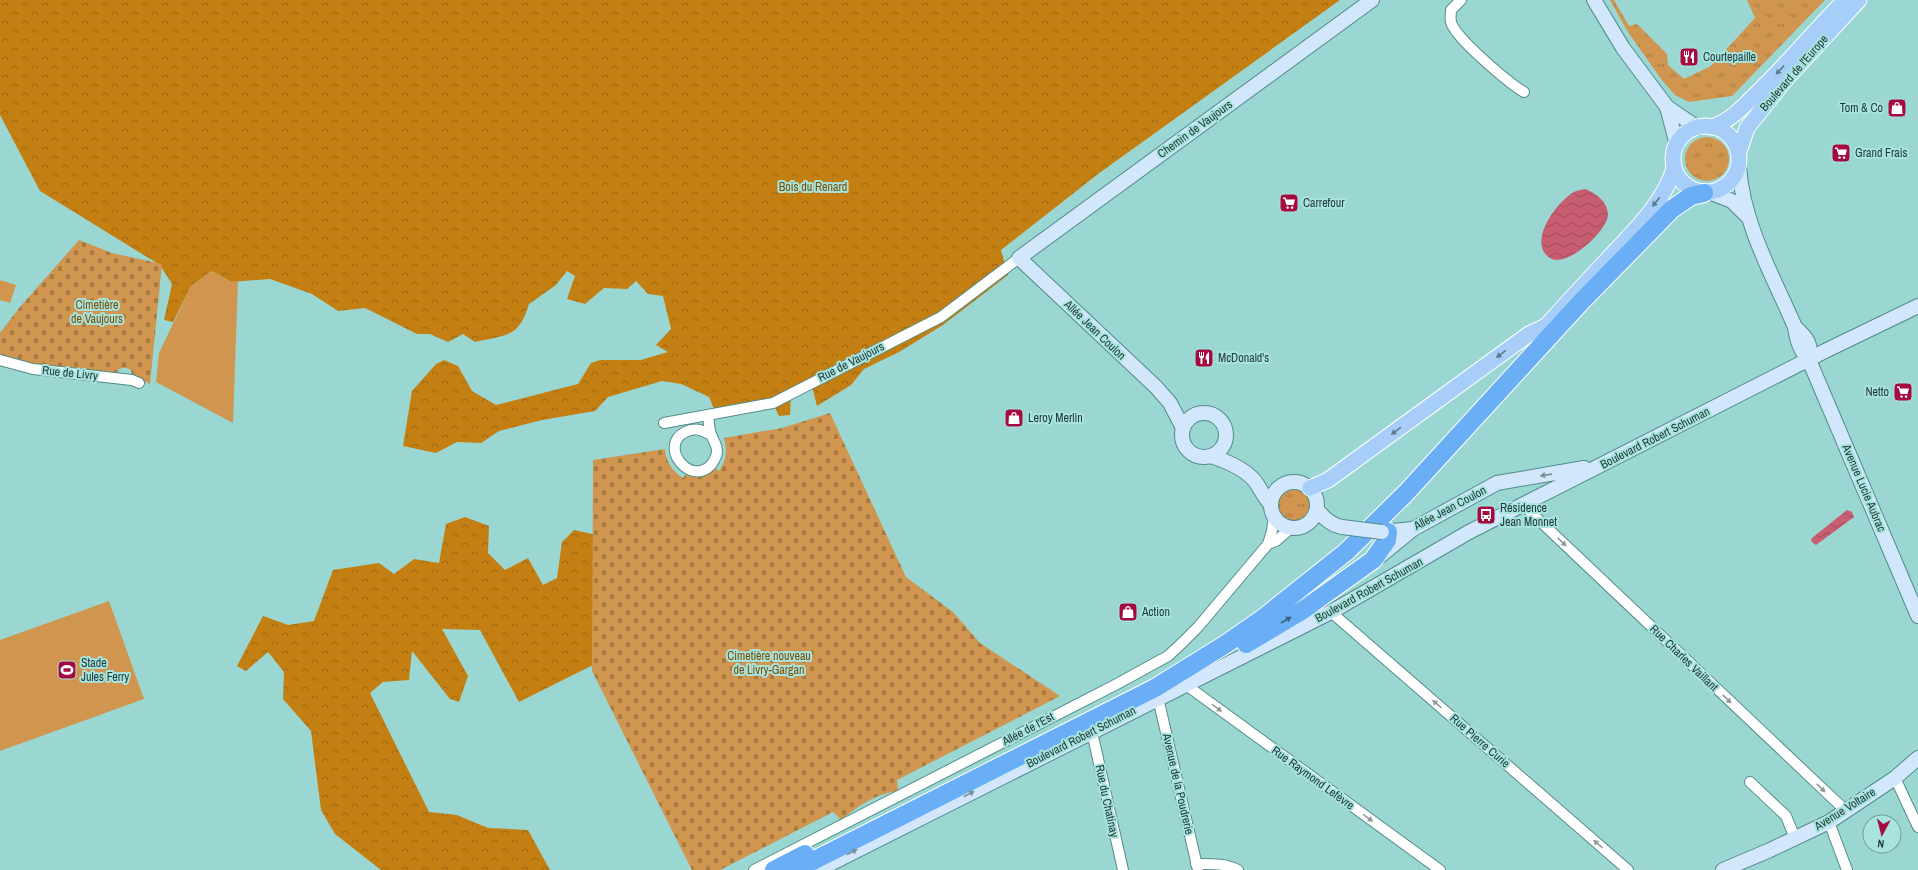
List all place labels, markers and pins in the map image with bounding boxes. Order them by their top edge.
restaurant icon: Courtepaille [1678,46,1700,68]
place label: Courtepaille [1703,49,1756,65]
shop icon: Tom & Co [1886,97,1908,119]
place label: Tom & Co [1840,100,1883,116]
supermarket icon: Grand Frais [1830,142,1852,164]
place label: Grand Frais [1855,145,1908,161]
supermarket icon: Carrefour [1278,192,1300,214]
place label: Carrefour [1303,195,1345,211]
restaurant icon: McDonald's [1193,347,1215,369]
place label: McDonald's [1218,350,1269,366]
supermarket icon: Netto [1892,381,1914,403]
place label: Netto [1865,384,1889,400]
shop icon: Leroy Merlin [1003,407,1025,429]
place label: Leroy Merlin [1028,410,1083,426]
place label: Résidence Jean Monnet [1500,500,1557,530]
bus stop icon: Résidence Jean Monnet [1475,504,1497,526]
shop icon: Action [1117,601,1139,623]
place label: Action [1141,604,1170,620]
place label: Stade Jules Ferry [81,655,129,685]
sports icon: Stade Jules Ferry [56,659,78,681]

